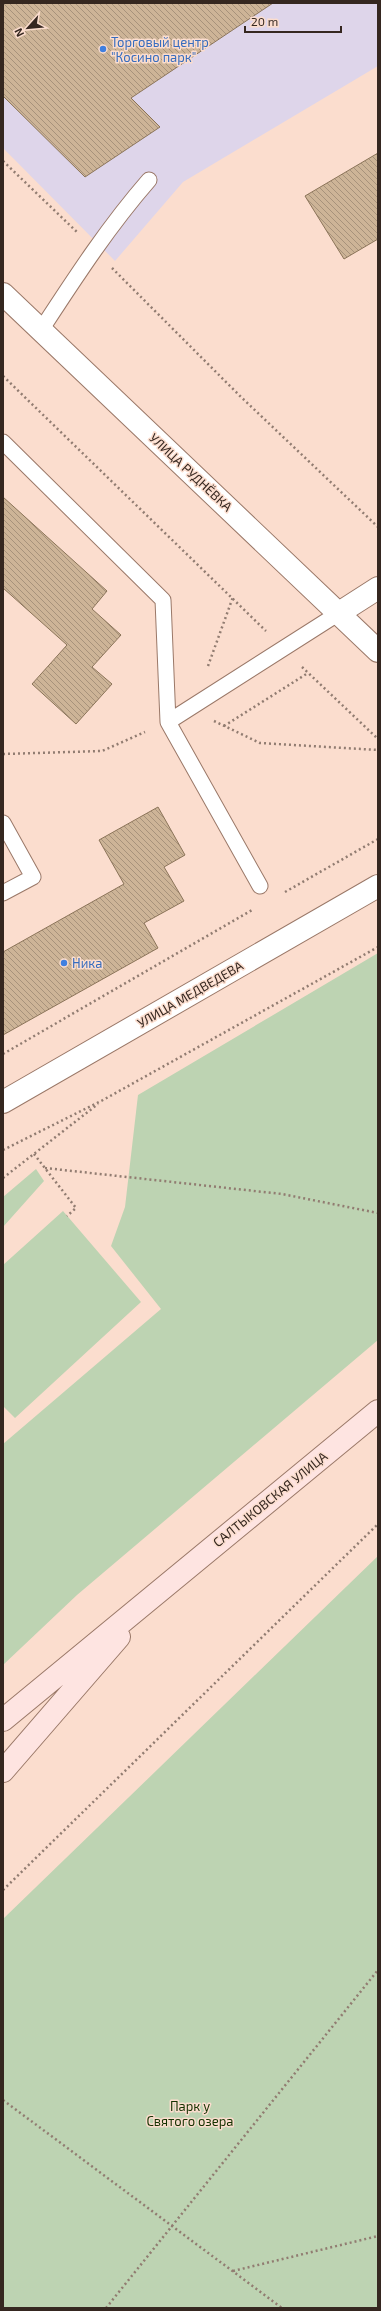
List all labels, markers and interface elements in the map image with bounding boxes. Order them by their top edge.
north arrow [8,8,48,48]
scale bar [245,8,341,34]
text: 20 m [251,14,278,28]
text: N [11,26,26,39]
place label: Торговый центр "Косино парк" [111,34,209,65]
marker: Торговый центр "Косино парк" [98,44,108,54]
street label: УЛИЦА РУДНЁВКА [146,430,236,514]
place label: Ника [72,955,102,971]
street label: УЛИЦА МЕДВЕДЕВА [134,957,246,1031]
marker: Ника [59,958,69,968]
street label: САЛТЫКОВСКАЯ УЛИЦА [210,1448,330,1550]
park label: Парк у Святого озера [146,2098,234,2129]

